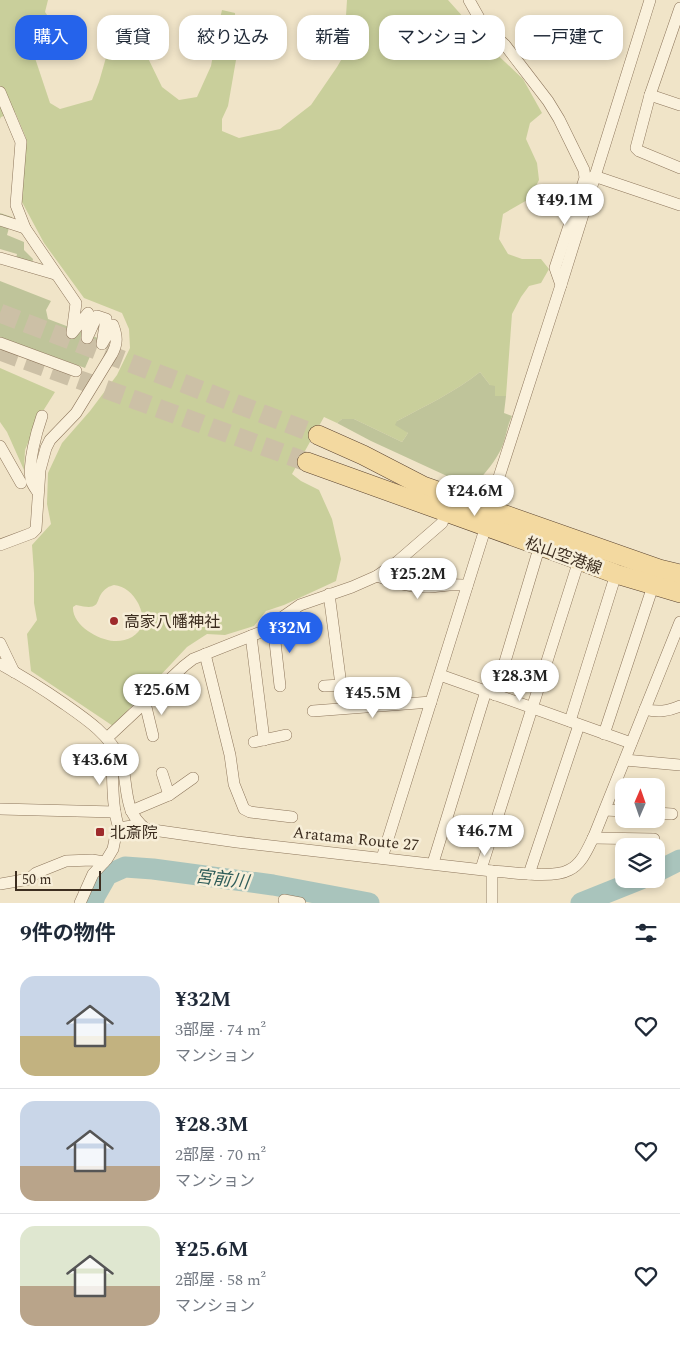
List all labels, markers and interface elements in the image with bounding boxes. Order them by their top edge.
chip: 購入 [15,15,87,60]
chip: 賃貸 [97,15,169,60]
chip: 絞り込み [179,15,287,60]
chip: 新着 [297,15,369,60]
chip: マンション [379,15,505,60]
chip: 一戸建て [515,15,623,60]
pin: ¥49.1M [524,184,606,226]
text: ¥49.1M [537,188,593,212]
pin: ¥24.6M [434,474,516,517]
text: ¥24.6M [447,479,503,503]
street label: 松山空港線 [522,531,605,581]
pin: ¥25.2M [377,558,459,600]
text: ¥25.2M [390,562,446,586]
place label: 高家八幡神社 [124,610,220,634]
pin: ¥32M [260,612,320,654]
marker: 高家八幡神社 [108,615,120,627]
text: ¥32M [269,616,311,640]
pin: ¥28.3M [479,660,561,702]
text: ¥28.3M [492,664,548,688]
pin: ¥25.6M [121,674,203,716]
pin: ¥45.5M [332,676,414,719]
text: ¥25.6M [134,678,190,702]
text: ¥45.5M [345,681,401,705]
pin: ¥43.6M [59,744,141,786]
text: ¥43.6M [72,748,128,772]
north arrow [615,778,665,828]
map controls [615,778,665,888]
pin: ¥46.7M [444,814,526,857]
text: ¥46.7M [457,819,513,843]
street label: Aratama Route 27 [292,820,420,858]
place label: 北斎院 [110,821,158,845]
marker: 北斎院 [94,826,106,838]
button: layers [615,838,665,888]
water label: 宮前川 [193,863,252,896]
scale bar [15,868,101,891]
text: 50 m [22,869,52,890]
text: 9件の物件 [20,918,116,950]
icon: filters [632,919,660,947]
text: ¥32M [175,984,231,1016]
icon: home [60,996,120,1056]
icon: heart [632,1012,660,1040]
text: 3部屋 · 74 m² [175,1018,266,1042]
text: マンション [175,1044,255,1068]
text: ¥28.3M [175,1109,249,1141]
icon: home [60,1121,120,1181]
icon: heart [632,1137,660,1165]
text: 2部屋 · 70 m² [175,1143,266,1167]
text: マンション [175,1169,255,1193]
text: ¥25.6M [175,1234,249,1266]
icon: home [60,1246,120,1306]
icon: heart [632,1262,660,1290]
text: 2部屋 · 58 m² [175,1268,266,1292]
text: マンション [175,1294,255,1318]

